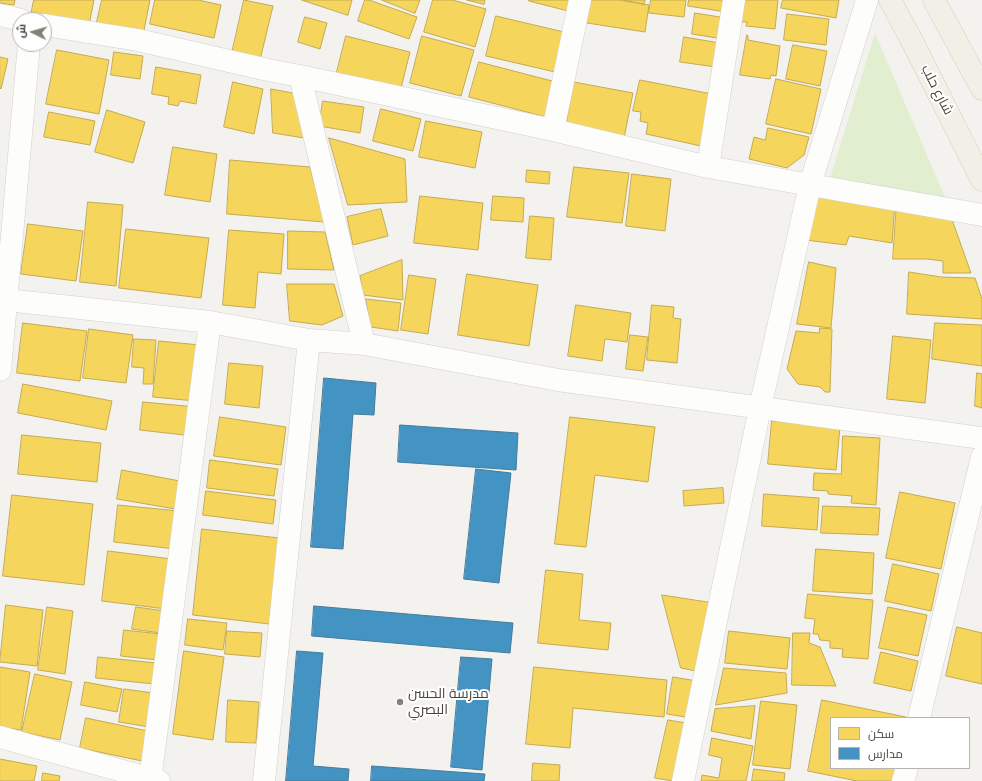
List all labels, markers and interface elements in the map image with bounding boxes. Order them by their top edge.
north arrow [12,12,52,52]
text: ش [13,23,29,39]
street label: شارع حلب [917,62,957,118]
place label: مدرسة الحسن البصري [408,686,489,718]
marker: مدرسة الحسن البصري [395,697,405,707]
legend [830,717,970,769]
text: سكن [868,726,894,741]
text: مدارس [868,746,903,761]

